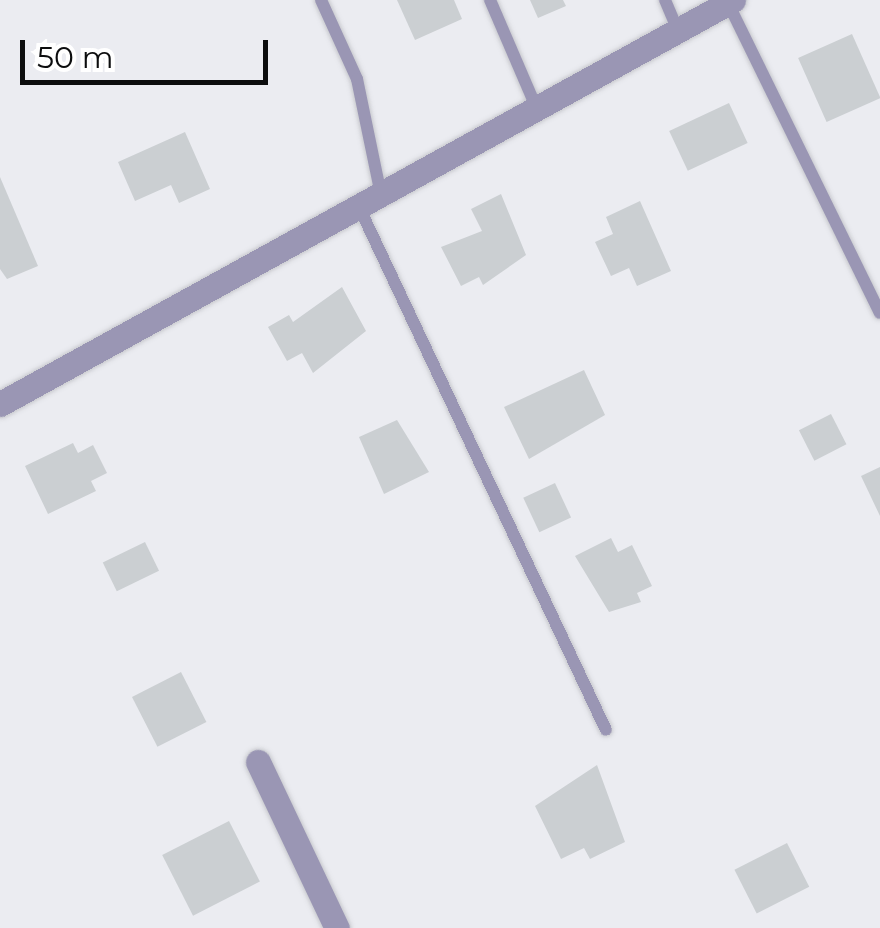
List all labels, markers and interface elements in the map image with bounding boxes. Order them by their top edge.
scale bar [25,20,272,82]
text: 50 m [37,39,114,76]

